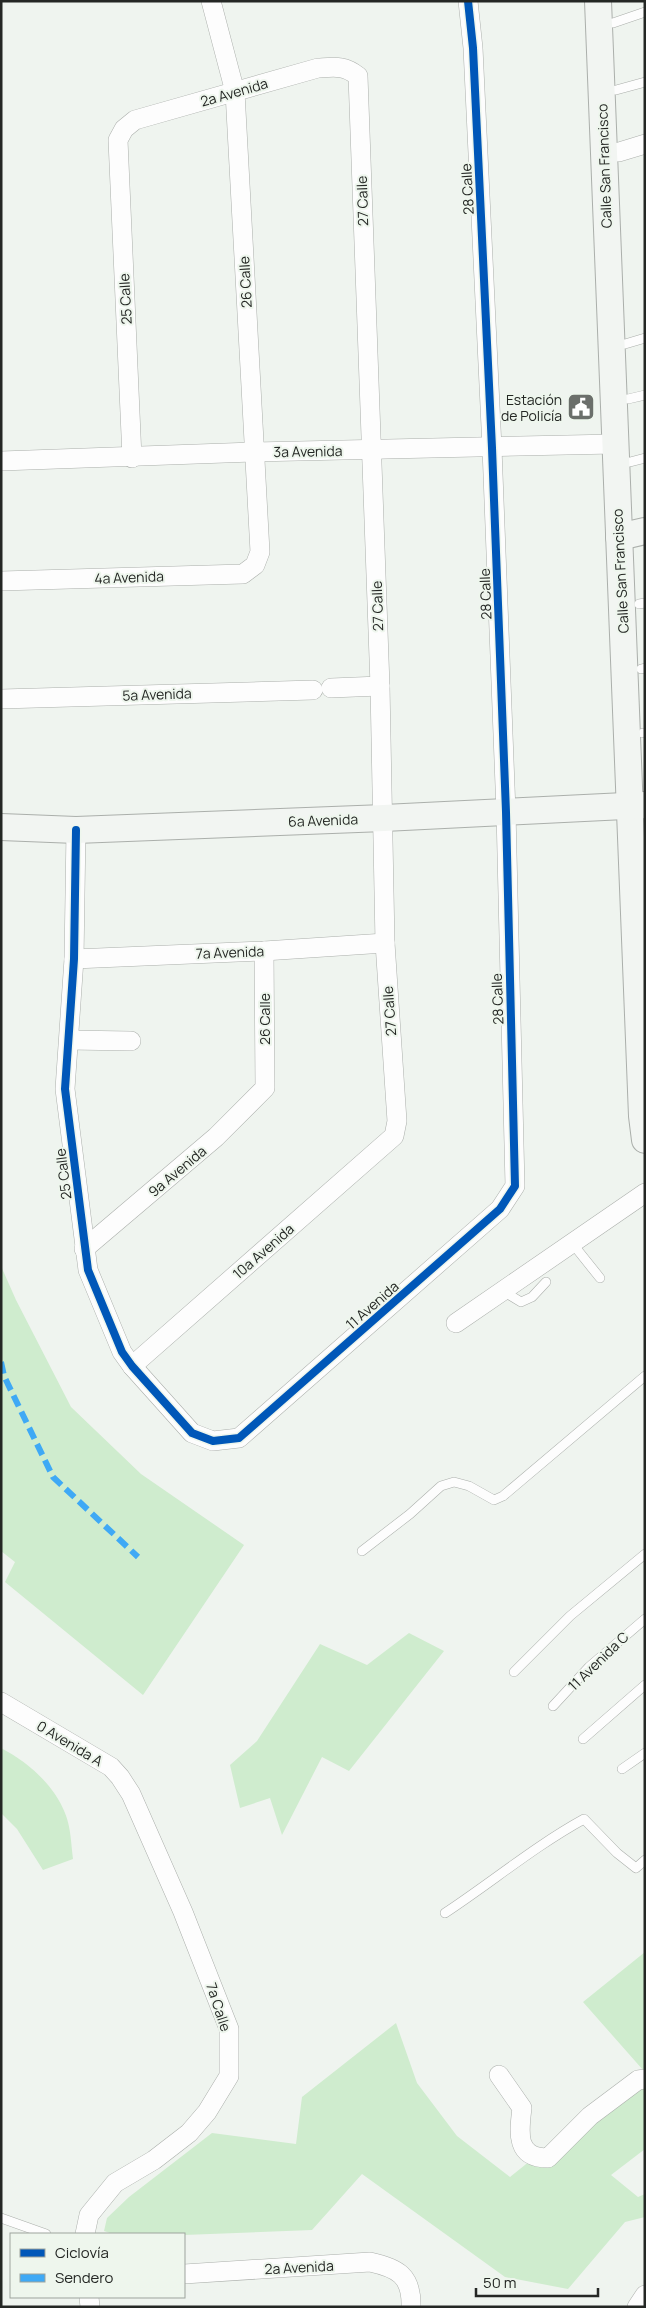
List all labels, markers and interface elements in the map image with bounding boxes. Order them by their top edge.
street label: 2a Avenida [198,73,270,111]
street label: Calle San Francisco [592,103,616,229]
street label: 28 Calle [456,163,478,215]
street label: 27 Calle [352,176,372,226]
street label: 26 Calle [234,256,256,308]
street label: 25 Calle [114,273,136,325]
place label: Estación de Policía [501,390,562,425]
public building icon: Estación de Policía [566,392,596,422]
street label: 3a Avenida [273,441,343,461]
street label: Calle San Francisco [607,508,633,634]
street label: 4a Avenida [94,566,164,588]
street label: 28 Calle [475,568,495,620]
street label: 27 Calle [367,581,387,631]
street label: 5a Avenida [122,683,192,705]
street label: 6a Avenida [288,809,358,831]
street label: 7a Avenida [195,941,265,963]
street label: 28 Calle [487,973,507,1025]
street label: 27 Calle [378,985,400,1037]
street label: 26 Calle [255,993,274,1045]
street label: 9a Avenida [144,1141,210,1201]
street label: 25 Calle [50,1147,76,1201]
street label: 10a Avenida [228,1219,298,1283]
street label: 11 Avenida [341,1277,403,1333]
street label: 11 Avenida C [564,1627,632,1695]
street label: 0 Avenida A [33,1716,107,1770]
street label: 7a Calle [202,1980,236,2034]
legend [10,2233,185,2298]
text: Ciclovía [55,2242,109,2263]
street label: 2a Avenida [264,2256,334,2278]
scale bar [476,2266,598,2298]
text: Sendero [55,2267,114,2288]
text: 50 m [483,2272,517,2293]

